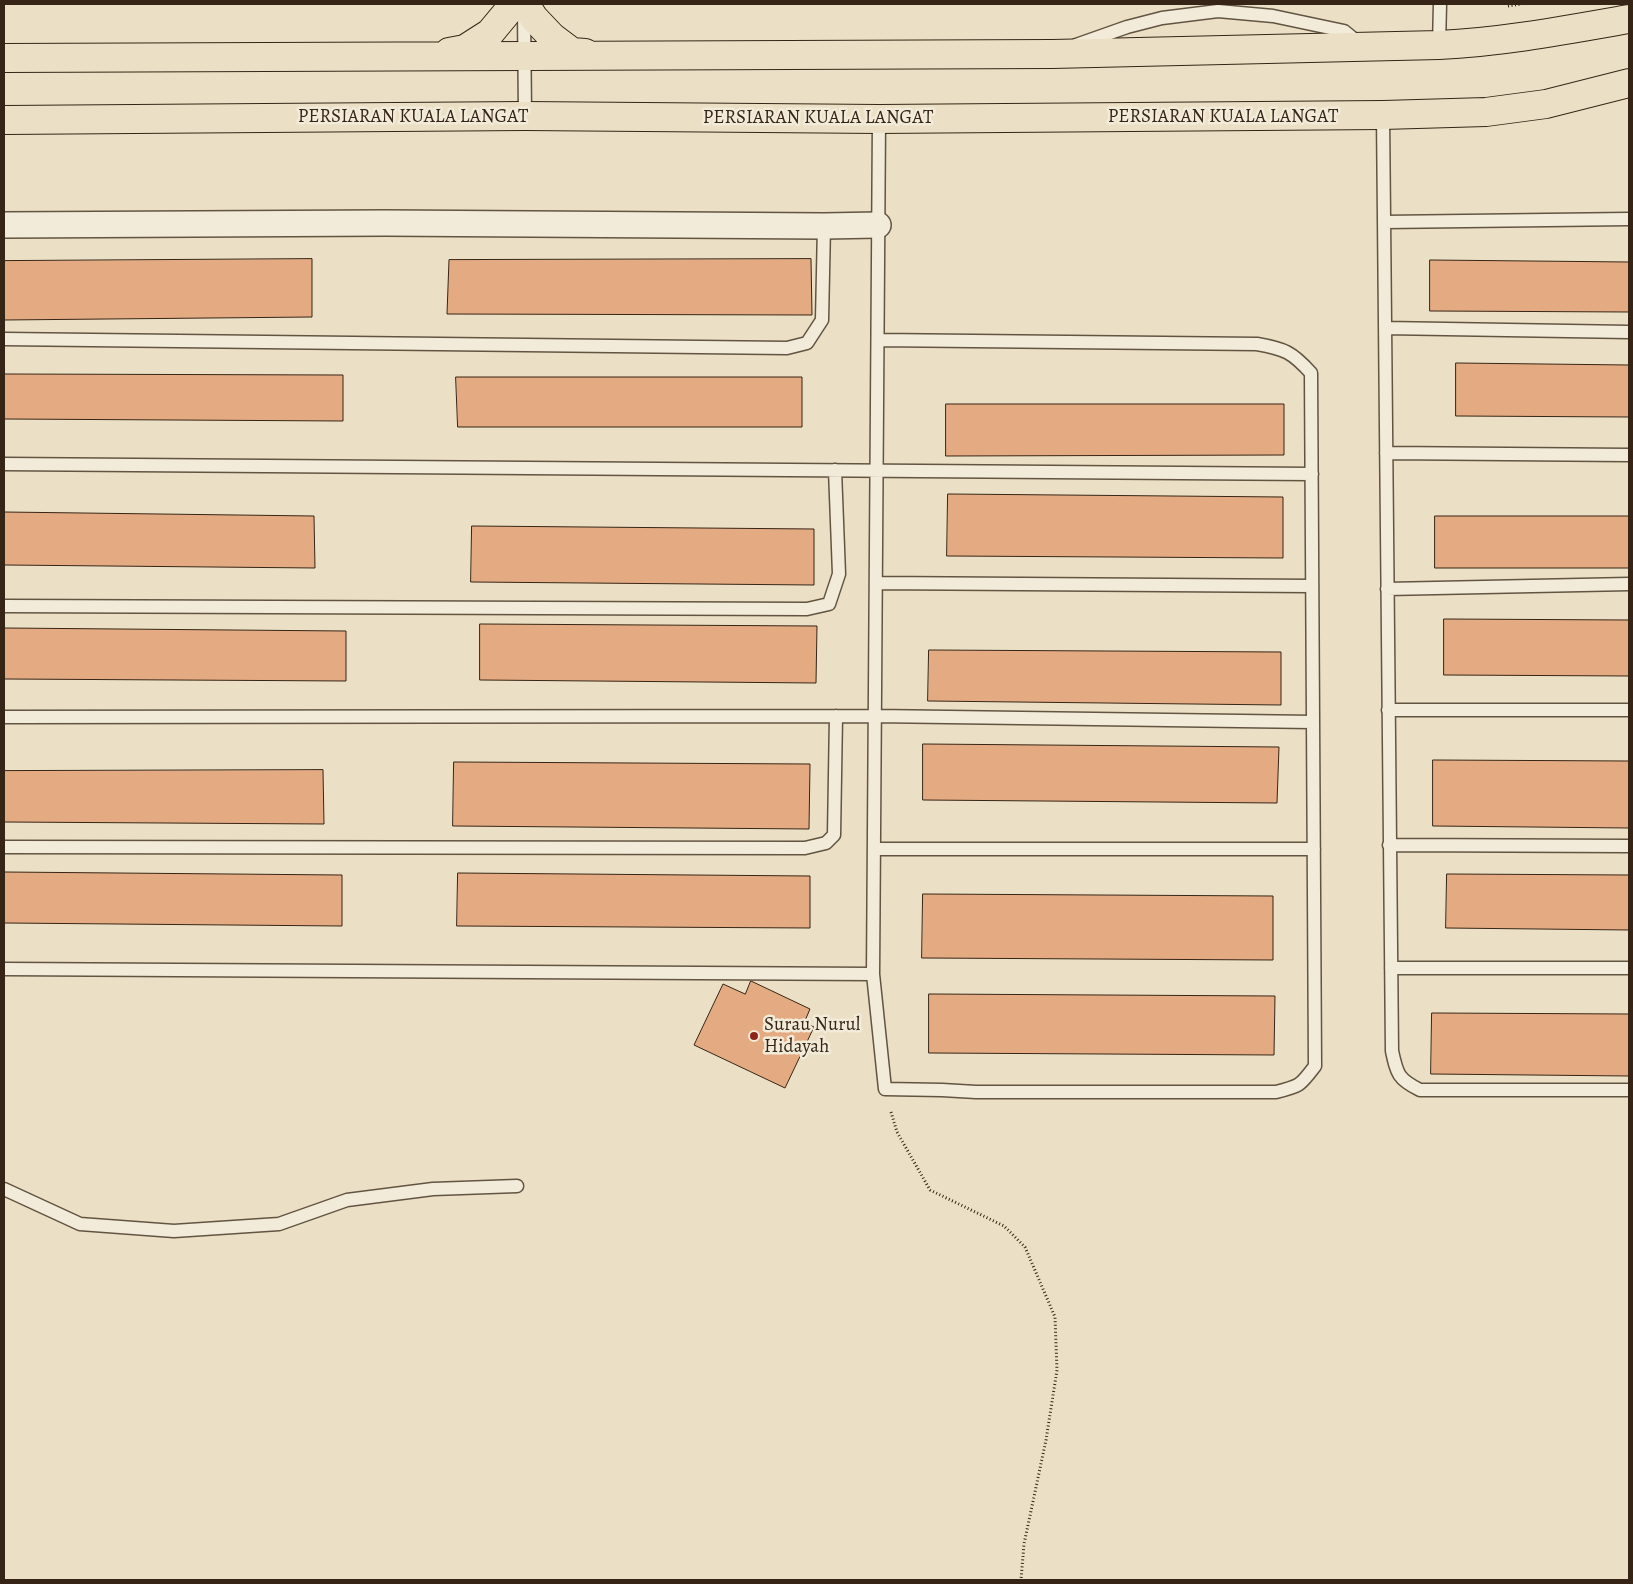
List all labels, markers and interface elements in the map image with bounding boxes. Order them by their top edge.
street label: PERSIARAN KUALA LANGAT [298,106,528,128]
street label: PERSIARAN KUALA LANGAT [1108,106,1338,128]
street label: PERSIARAN KUALA LANGAT [703,107,933,129]
place label: Surau Nurul Hidayah [764,1014,860,1058]
marker: Surau Nurul Hidayah [748,1030,760,1042]

